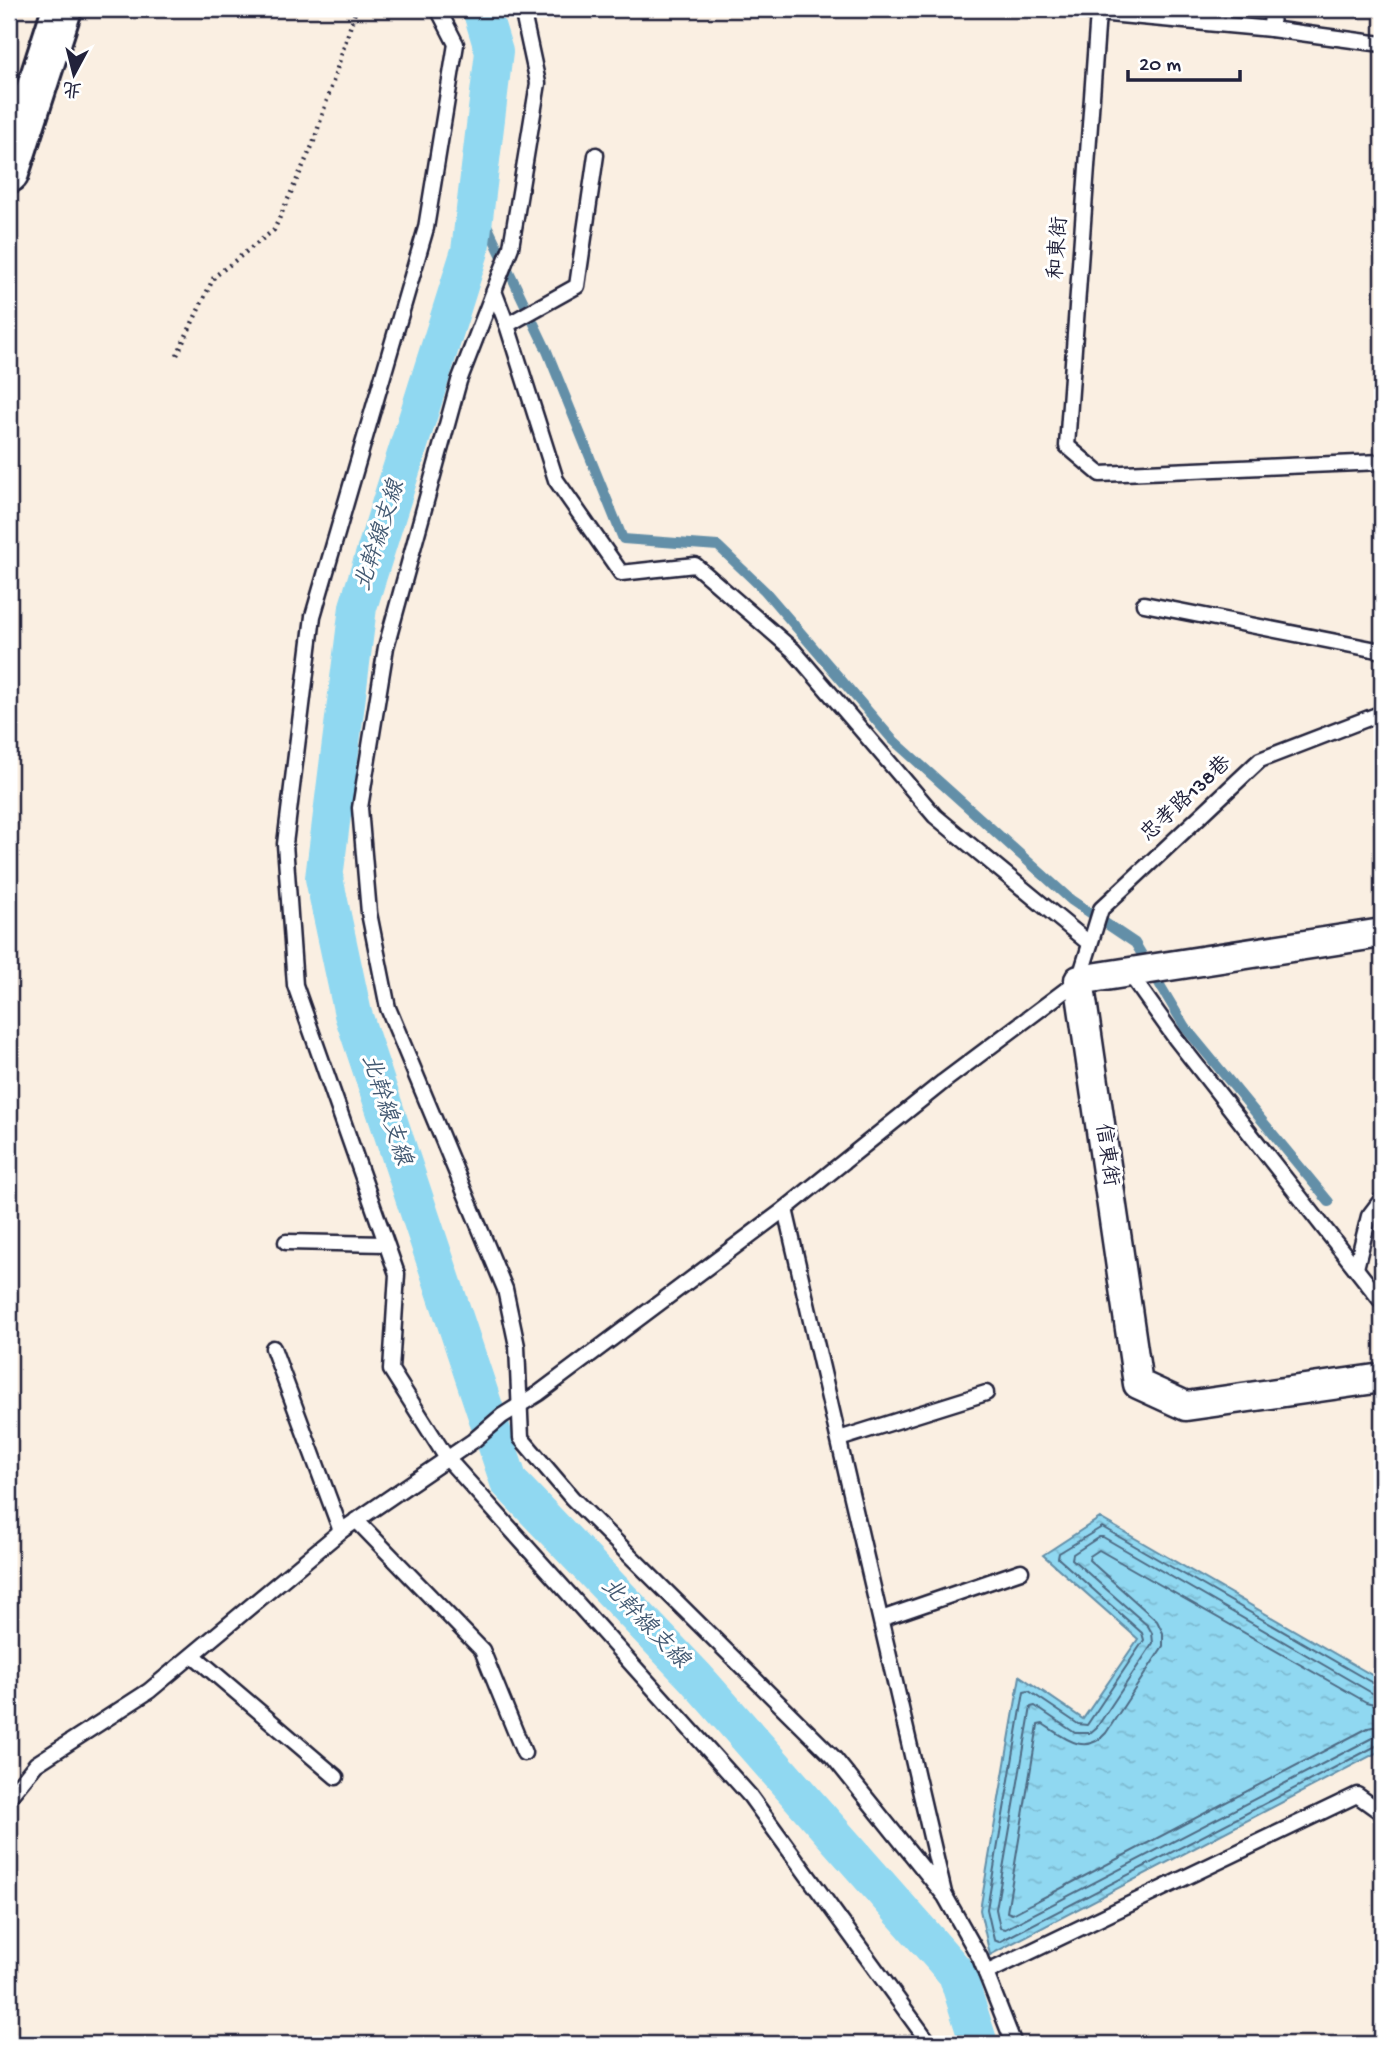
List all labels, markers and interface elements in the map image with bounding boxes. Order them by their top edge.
north arrow [38,38,108,108]
scale bar [1128,38,1240,82]
text: 20 m [1139,54,1181,79]
text: 北 [62,75,83,100]
street label: 和東街 [1043,216,1075,280]
water label: 北幹線支線 [349,476,412,595]
street label: 忠孝路138巷 [1135,750,1238,848]
water label: 北幹線支線 [354,1051,417,1170]
street label: 信東街 [1088,1122,1124,1188]
water label: 北幹線支線 [594,1573,695,1675]

